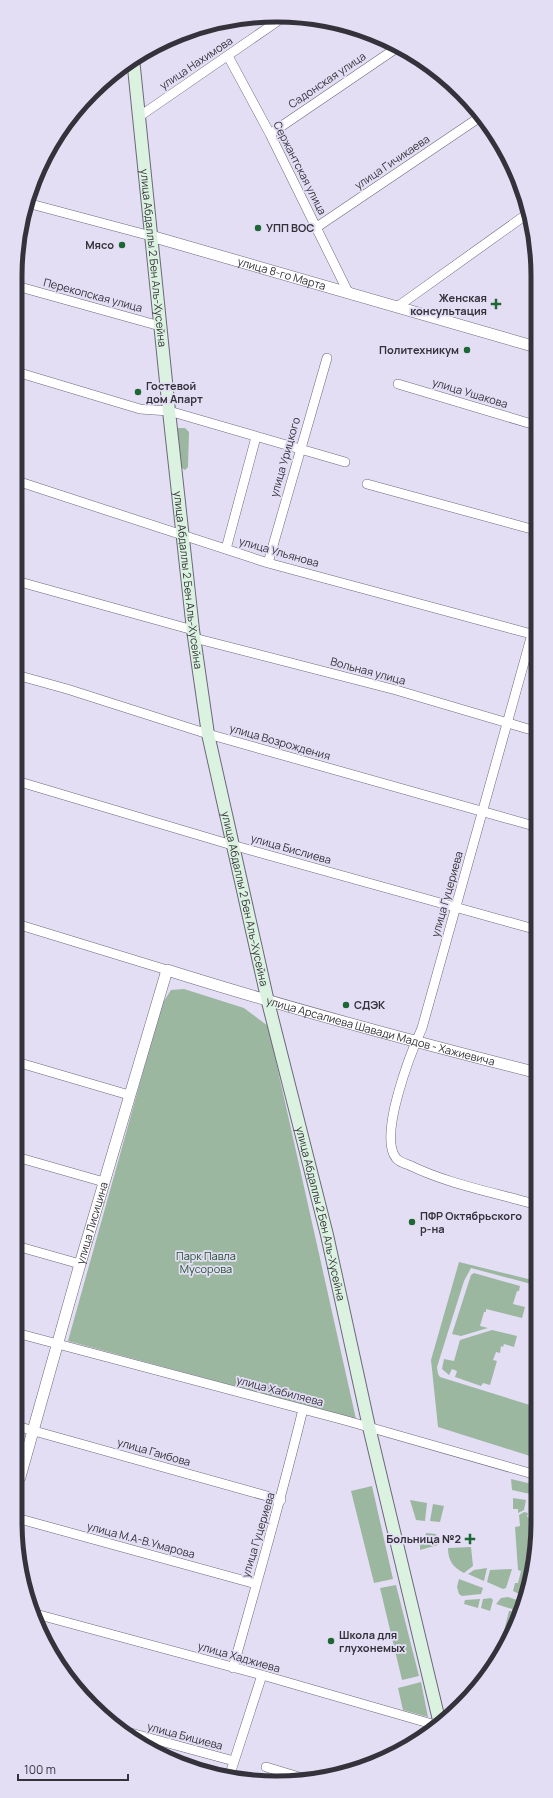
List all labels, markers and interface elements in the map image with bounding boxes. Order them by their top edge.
street label: улица Нахимова [156,33,235,93]
street label: Садонская улица [285,48,368,111]
street label: Сержантская улица [270,118,331,217]
street label: улица Гичикаева [351,131,432,192]
street label: улица Абдаллы 2 Бен Аль-Хусейна [137,168,170,348]
place label: УПП ВОС [266,220,314,235]
marker: УПП ВОС [253,223,263,233]
place label: Мясо [85,237,114,252]
marker: Мясо [117,240,127,250]
street label: улица 8-го Марта [236,253,328,293]
street label: Перекопская улица [42,274,144,315]
place label: Женская консультация [410,290,487,318]
marker: Женская консультация [490,298,502,310]
place label: Политехникум [379,342,459,357]
marker: Политехникум [462,345,472,355]
street label: улица Ушакова [431,374,510,411]
place label: Гостевой дом Апарт [146,378,203,406]
marker: Гостевой дом Апарт [133,387,143,397]
street label: улица Урицкого [266,415,303,499]
street label: улица Абдаллы 2 Бен Аль-Хусейна [171,490,207,670]
street label: улица Ульянова [237,533,321,570]
street label: Вольная улица [329,653,407,688]
street label: улица Возрождения [228,720,332,763]
street label: улица Абдаллы 2 Бен Аль-Хусейна [218,810,272,988]
street label: улица Бислиева [249,830,333,867]
street label: улица Гуцериева [427,849,466,938]
street label: улица Арсалиева Шавади Мадов - Хажиевича [265,992,497,1069]
place label: СДЭК [354,997,386,1012]
marker: СДЭК [341,1000,351,1010]
street label: улица Абдаллы 2 Бен Аль-Хусейна [293,1125,349,1302]
street label: улица Лисицина [72,1180,111,1266]
place label: ПФР Октябрьского р-на [420,1208,522,1236]
marker: ПФР Октябрьского р-на [407,1217,417,1227]
park label: Парк Павла Мусорова [176,1248,236,1276]
street label: улица Хабиляева [235,1372,325,1409]
street label: улица Гаибова [116,1434,193,1469]
street label: улица Гуцериева [237,1490,278,1579]
street label: улица М.А-В.Умарова [86,1518,197,1561]
place label: Больница №2 [386,1531,461,1546]
marker: Больница №2 [464,1533,476,1545]
place label: Школа для глухонемых [339,1627,405,1655]
marker: Школа для глухонемых [326,1636,336,1646]
street label: улица Хаджиева [196,1638,282,1675]
street label: улица Бициева [146,1718,225,1753]
scale bar [18,1756,128,1782]
text: 100 m [24,1761,56,1778]

